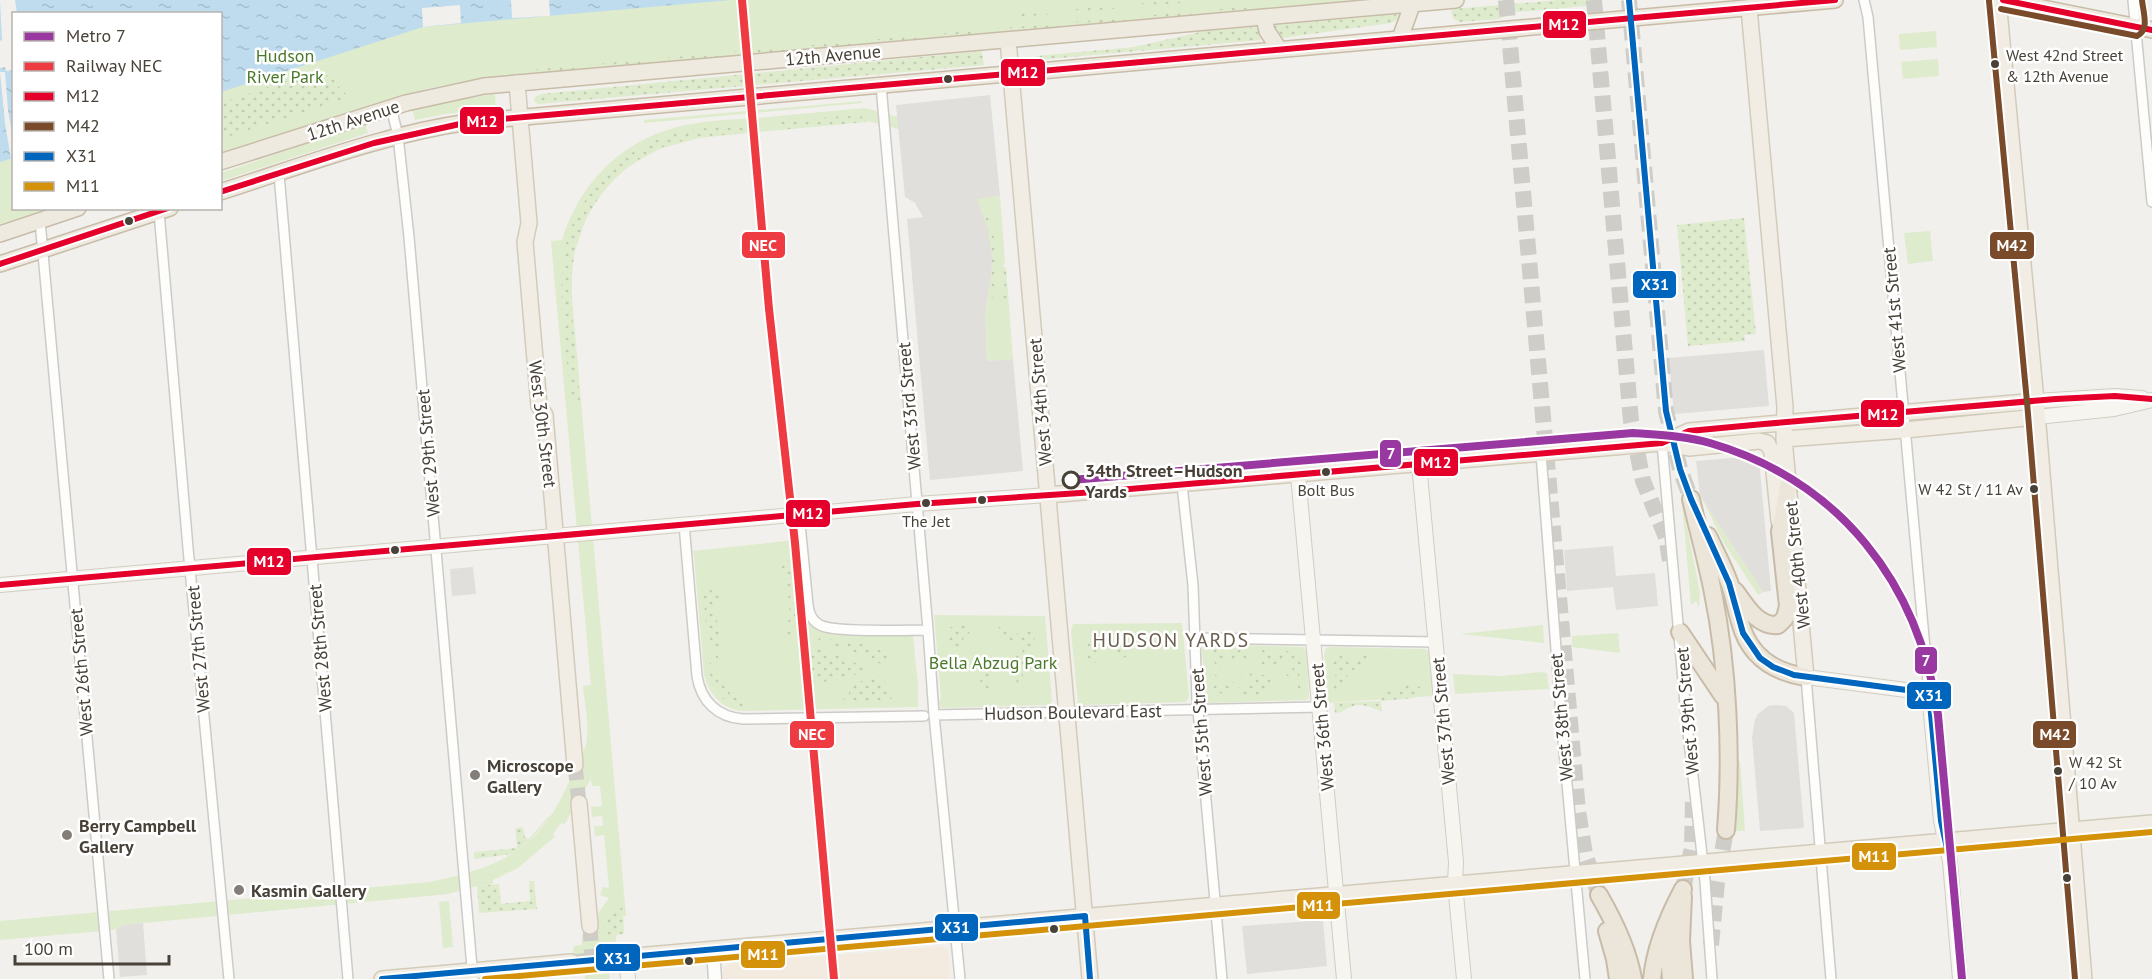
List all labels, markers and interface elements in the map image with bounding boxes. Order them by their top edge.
line badge: M12 [1542,10,1587,39]
legend [12,12,222,210]
text: M12 [1549,14,1579,34]
text: Metro 7 [66,24,126,47]
street label: 12th Avenue [784,39,882,71]
park label: Hudson River Park [246,44,324,88]
place label: West 42nd Street & 12th Avenue [2006,45,2124,86]
text: Railway NEC [66,54,162,77]
line badge: M12 [1000,58,1046,87]
marker: West 42nd Street & 12th Avenue [1989,58,2001,70]
text: M12 [1008,62,1038,82]
unlabelled marker [942,73,954,85]
text: M12 [66,84,100,107]
street label: 12th Avenue [304,94,402,146]
line badge: M12 [459,106,505,135]
text: M12 [467,111,497,131]
text: M42 [66,114,100,137]
text: X31 [66,144,97,167]
text: M11 [66,174,100,197]
unlabelled marker [123,215,135,227]
line badge: NEC [741,231,786,259]
line badge: M42 [1989,231,2035,260]
text: NEC [749,235,777,255]
text: M42 [1997,235,2027,255]
street label: West 41st Street [1877,246,1911,374]
line badge: X31 [1632,270,1677,299]
text: X31 [1641,274,1669,294]
street label: West 34th Street [1023,337,1057,467]
street label: West 33rd Street [892,341,926,471]
street label: West 30th Street [524,359,562,489]
street label: West 29th Street [411,388,445,518]
line badge: M12 [1860,399,1905,428]
text: M12 [1868,404,1898,424]
line badge: 7 [1379,439,1402,468]
text: 7 [1386,443,1396,463]
line badge: M12 [1413,448,1459,477]
text: M12 [1421,452,1451,472]
place label: 34th Street–Hudson Yards [1084,459,1242,503]
marker: Bolt Bus [1320,466,1332,478]
marker: 34th Street–Hudson Yards [1062,471,1080,489]
place label: W 42 St / 11 Av [1918,479,2023,499]
place label: Bolt Bus [1298,480,1355,500]
marker: W 42 St / 11 Av [2028,483,2040,495]
unlabelled marker [976,494,988,506]
marker: The Jet [920,497,932,509]
line badge: M12 [785,499,831,528]
street label: West 40th Street [1779,500,1815,630]
text: M12 [793,503,823,523]
place label: The Jet [902,511,951,531]
unlabelled marker [389,544,401,556]
line badge: M12 [246,547,292,576]
text: M12 [254,551,284,571]
street label: West 28th Street [303,583,337,713]
street label: West 27th Street [181,584,215,714]
street label: West 26th Street [64,607,98,737]
district label: HUDSON YARDS [1092,627,1250,653]
street label: West 39th Street [1670,646,1704,776]
line badge: 7 [1914,646,1938,675]
text: 7 [1921,650,1931,670]
park label: Bella Abzug Park [929,651,1058,674]
street label: West 38th Street [1544,652,1578,782]
street label: West 37th Street [1426,656,1460,786]
street label: West 36th Street [1305,662,1339,792]
street label: West 35th Street [1185,667,1217,797]
line badge: X31 [1906,681,1952,710]
text: X31 [1915,685,1943,705]
street label: Hudson Boulevard East [984,699,1162,725]
line badge: NEC [789,720,835,749]
line badge: M42 [2032,720,2077,749]
text: NEC [798,724,826,744]
text: M42 [2040,724,2070,744]
place label: W 42 St / 10 Av [2068,752,2122,793]
place label: Microscope Gallery [487,754,574,798]
marker: W 42 St / 10 Av [2052,765,2064,777]
marker: Microscope Gallery [468,768,482,782]
place label: Berry Campbell Gallery [79,814,197,858]
marker: Berry Campbell Gallery [60,828,74,842]
line badge: M11 [1851,842,1897,871]
text: M11 [1859,846,1889,866]
unlabelled marker [2061,872,2073,884]
place label: Kasmin Gallery [251,879,367,902]
marker: Kasmin Gallery [232,883,246,897]
line badge: M11 [1296,891,1341,920]
text: M11 [1303,895,1333,915]
line badge: X31 [934,913,979,942]
text: X31 [942,917,970,937]
unlabelled marker [1048,923,1060,935]
scale bar [15,928,170,966]
text: 100 m [24,937,73,960]
line badge: M11 [740,940,786,969]
line badge: X31 [595,943,641,972]
text: M11 [748,944,778,964]
text: X31 [604,948,632,968]
unlabelled marker [683,955,695,967]

